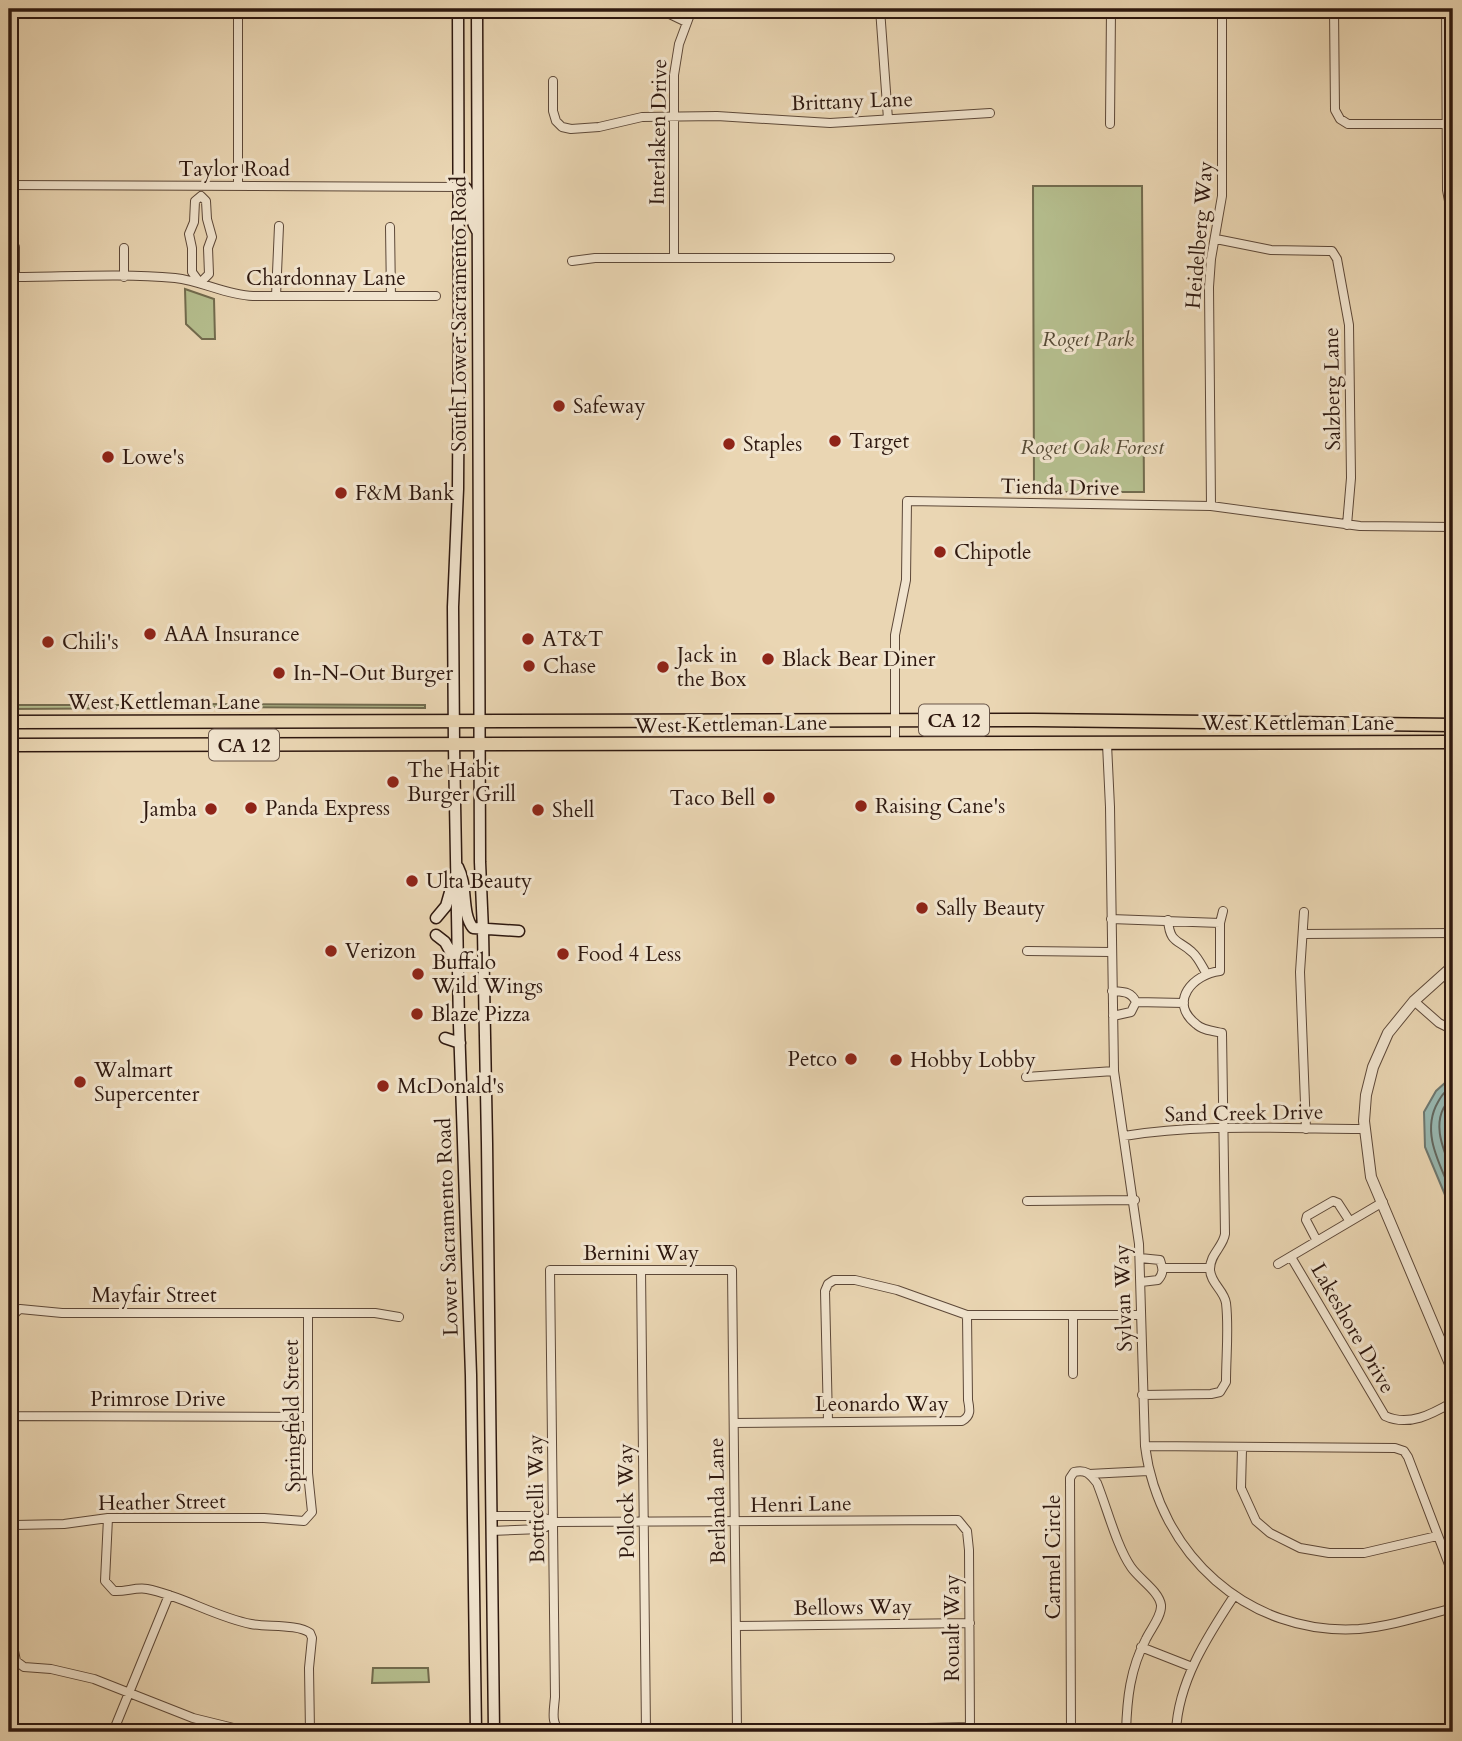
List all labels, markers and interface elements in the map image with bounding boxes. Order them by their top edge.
street label: Interlaken Drive [643,59,674,206]
street label: Brittany Lane [790,85,914,118]
street label: Taylor Road [178,155,290,184]
street label: Heidelberg Way [1179,160,1220,310]
street label: South Lower Sacramento Road [445,176,474,452]
street label: Chardonnay Lane [246,264,406,293]
park label: Roget Park [1042,325,1135,354]
street label: Salzberg Lane [1317,327,1348,451]
place label: Safeway [573,392,646,421]
marker: Safeway [551,398,567,414]
place label: Target [849,427,909,456]
place label: Staples [743,430,802,459]
marker: Target [827,433,843,449]
park label: Roget Oak Forest [1020,433,1165,462]
marker: Staples [721,436,737,452]
place label: Lowe's [122,443,184,472]
marker: Lowe's [100,449,116,465]
street label: Tienda Drive [1000,472,1120,503]
place label: F&M Bank [355,479,455,508]
marker: F&M Bank [333,485,349,501]
place label: Chipotle [954,538,1032,567]
marker: Chipotle [932,544,948,560]
place label: AAA Insurance [164,620,300,649]
place label: AT&T [542,625,603,654]
marker: AAA Insurance [142,626,158,642]
place label: Chili's [62,628,119,657]
marker: AT&T [520,631,536,647]
marker: Chili's [40,634,56,650]
place label: Jack in the Box [674,641,747,694]
place label: Black Bear Diner [782,645,936,674]
marker: Black Bear Diner [760,651,776,667]
place label: Chase [543,652,596,681]
marker: Chase [521,658,537,674]
place label: In-N-Out Burger [293,659,453,688]
marker: Jack in the Box [655,659,671,675]
marker: In-N-Out Burger [271,665,287,681]
street label: West Kettleman Lane [67,688,261,717]
road number: CA 12 [919,705,989,736]
street label: West Kettleman Lane [633,708,828,741]
street label: West Kettleman Lane [1201,709,1395,738]
road number: CA 12 [209,730,279,760]
place label: The Habit Burger Grill [407,756,516,809]
marker: The Habit Burger Grill [385,774,401,790]
place label: Taco Bell [669,784,755,813]
marker: Taco Bell [761,790,777,806]
place label: Raising Cane's [875,792,1005,821]
place label: Panda Express [265,794,390,823]
place label: Jamba [140,795,197,824]
place label: Shell [552,796,594,825]
marker: Raising Cane's [853,798,869,814]
marker: Panda Express [243,800,259,816]
marker: Jamba [203,801,219,817]
marker: Shell [530,802,546,818]
place label: Ulta Beauty [426,867,532,896]
marker: Ulta Beauty [404,873,420,889]
place label: Sally Beauty [936,894,1045,923]
marker: Sally Beauty [914,900,930,916]
place label: Verizon [345,937,416,966]
place label: Food 4 Less [577,940,681,969]
marker: Verizon [323,943,339,959]
marker: Food 4 Less [555,946,571,962]
place label: Buffalo Wild Wings [431,948,543,1001]
marker: Buffalo Wild Wings [410,966,426,982]
place label: Blaze Pizza [431,1000,530,1029]
marker: Blaze Pizza [409,1006,425,1022]
place label: Petco [787,1045,837,1074]
place label: Hobby Lobby [910,1046,1036,1075]
marker: Petco [843,1051,859,1067]
marker: Hobby Lobby [888,1052,904,1068]
place label: Walmart Supercenter [93,1056,200,1109]
place label: McDonald's [397,1072,504,1101]
marker: Walmart Supercenter [72,1074,88,1090]
marker: McDonald's [375,1078,391,1094]
street label: Sand Creek Drive [1164,1098,1324,1129]
street label: Lower Sacramento Road [429,1117,466,1337]
street label: Bernini Way [583,1239,699,1268]
street label: Sylvan Way [1107,1244,1140,1352]
street label: Lakeshore Drive [1303,1258,1402,1399]
street label: Mayfair Street [91,1281,217,1310]
street label: Springfield Street [277,1339,308,1493]
street label: Primrose Drive [90,1385,226,1414]
street label: Leonardo Way [815,1390,949,1419]
street label: Botticelli Way [521,1434,552,1564]
street label: Berlanda Lane [702,1437,733,1565]
street label: Pollock Way [611,1443,642,1559]
street label: Heather Street [98,1487,226,1518]
street label: Henri Lane [750,1489,852,1520]
street label: Carmel Circle [1039,1494,1068,1620]
street label: Roualt Way [938,1574,967,1682]
street label: Bellows Way [793,1592,913,1623]

